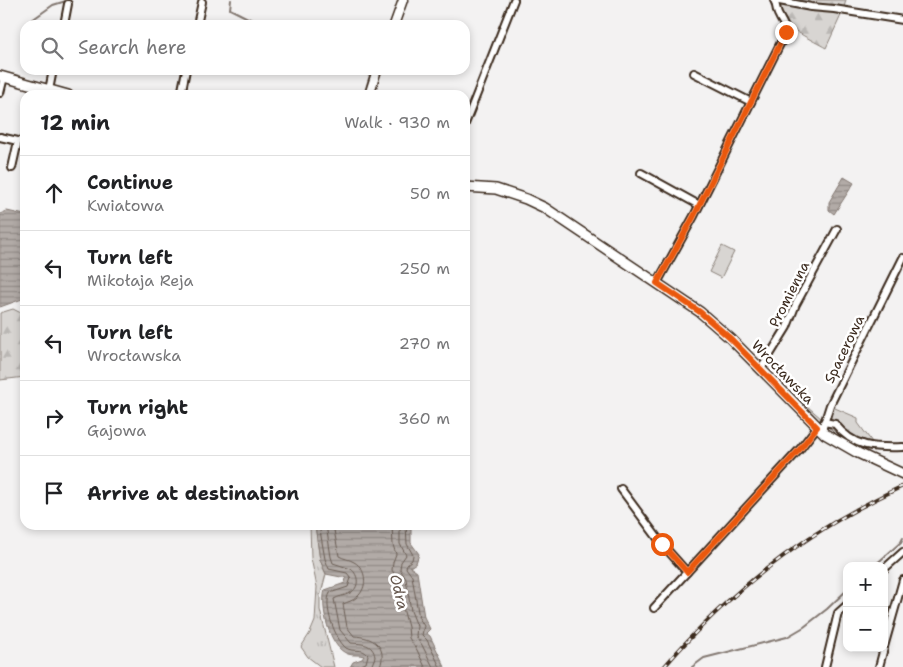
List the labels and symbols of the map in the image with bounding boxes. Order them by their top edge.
route end [775,21,798,44]
street label: Promienna [765,258,813,330]
street label: Spacerowa [820,312,868,386]
street label: Wrocławska [748,336,818,408]
route start [651,533,674,556]
water label: Odra [385,572,413,612]

